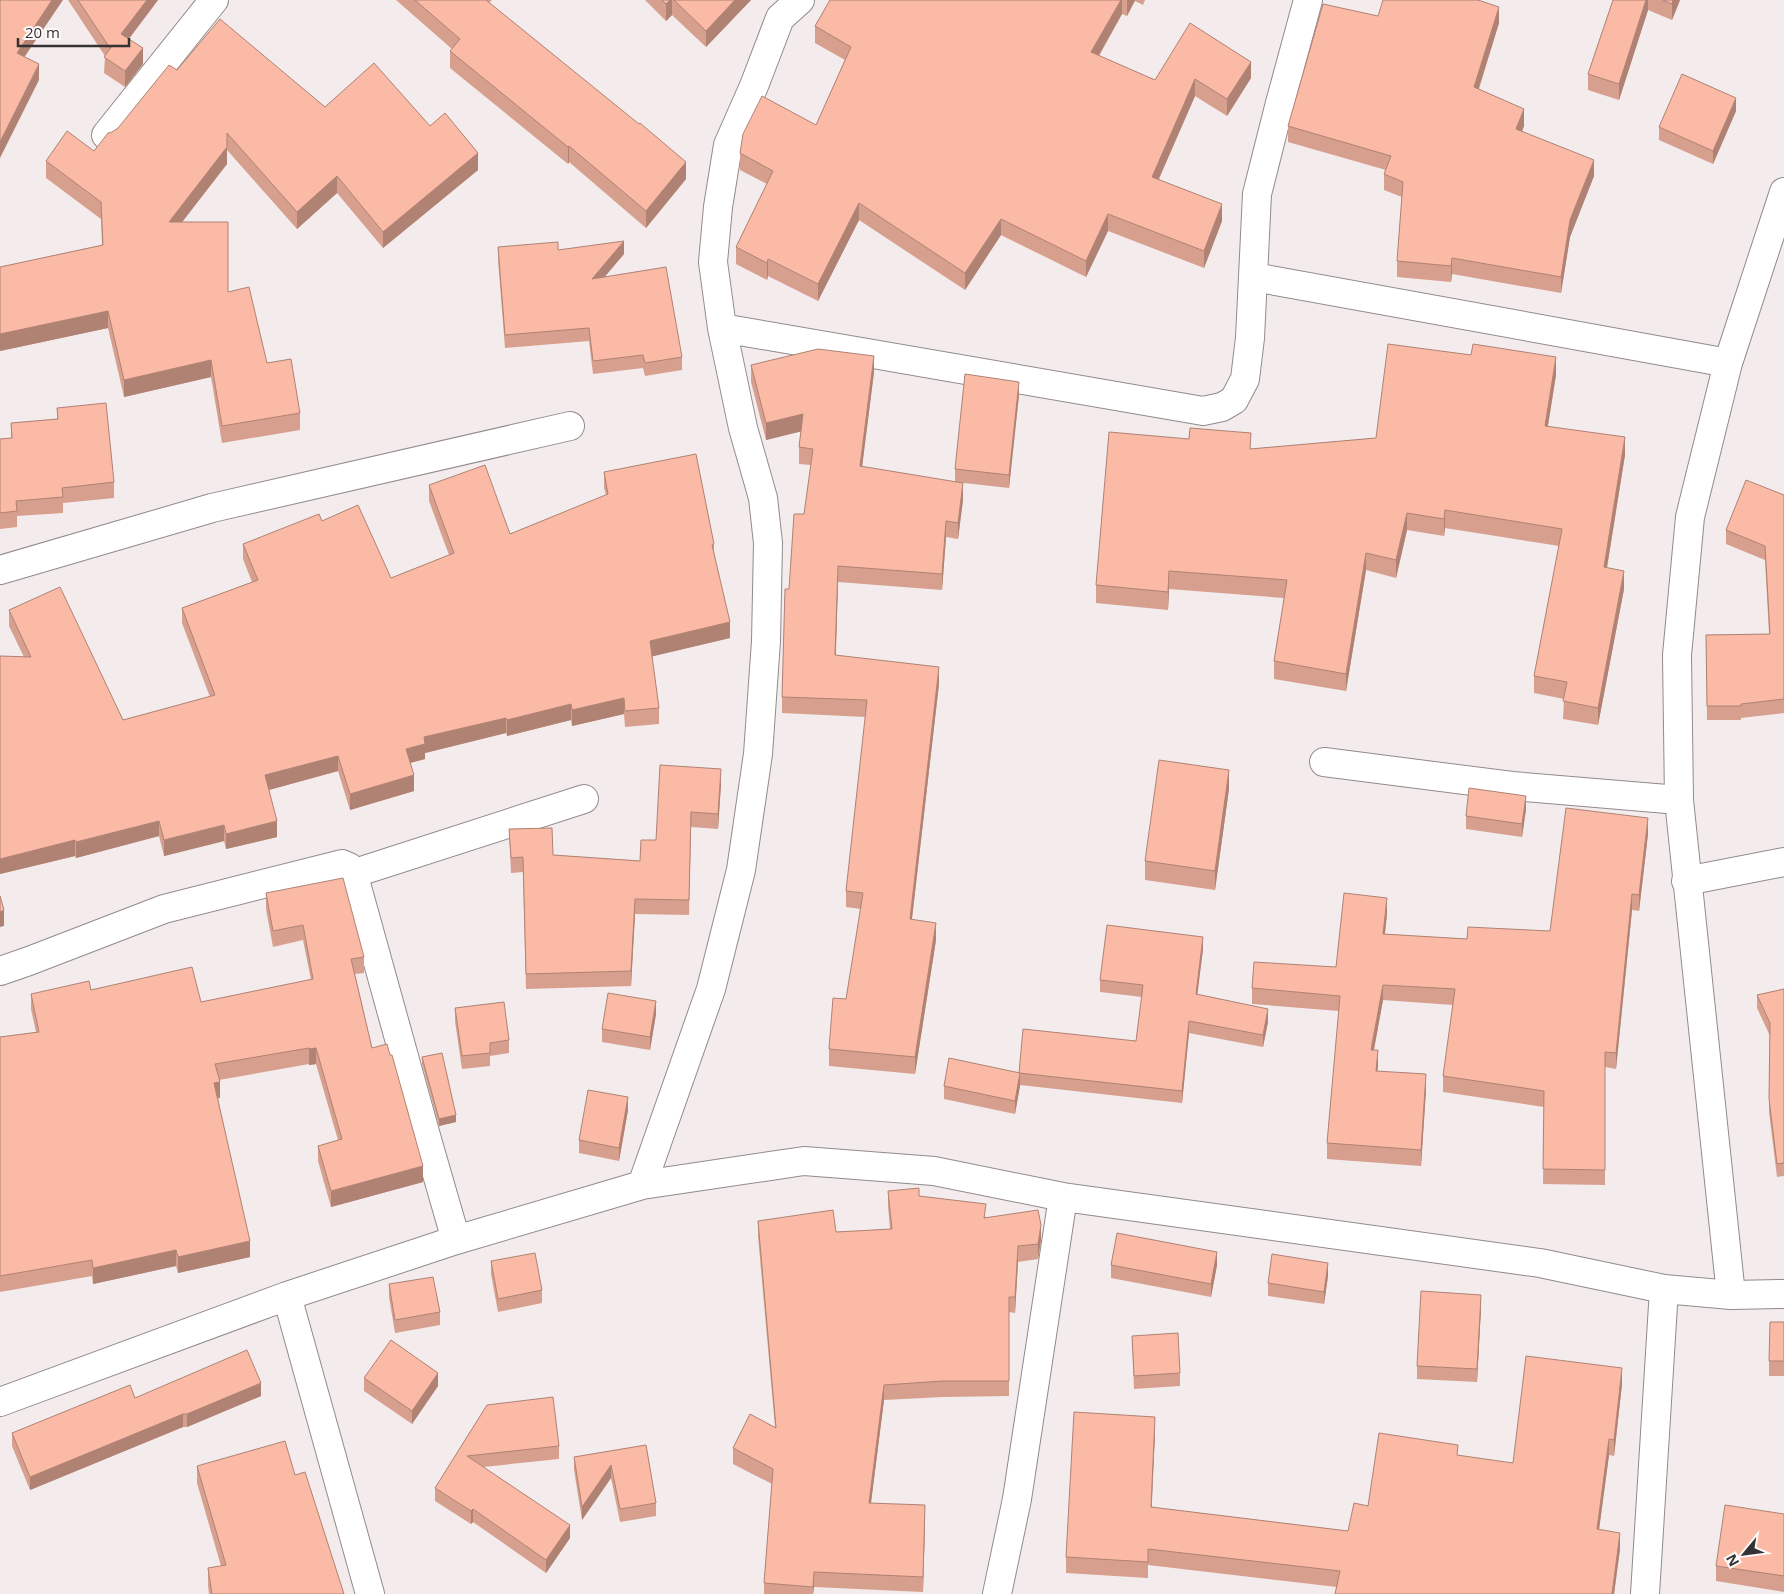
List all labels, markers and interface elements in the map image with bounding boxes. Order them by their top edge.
scale bar [18,15,129,47]
text: 20 m [25,22,60,42]
north arrow [1719,1529,1769,1579]
text: N [1721,1551,1743,1570]

